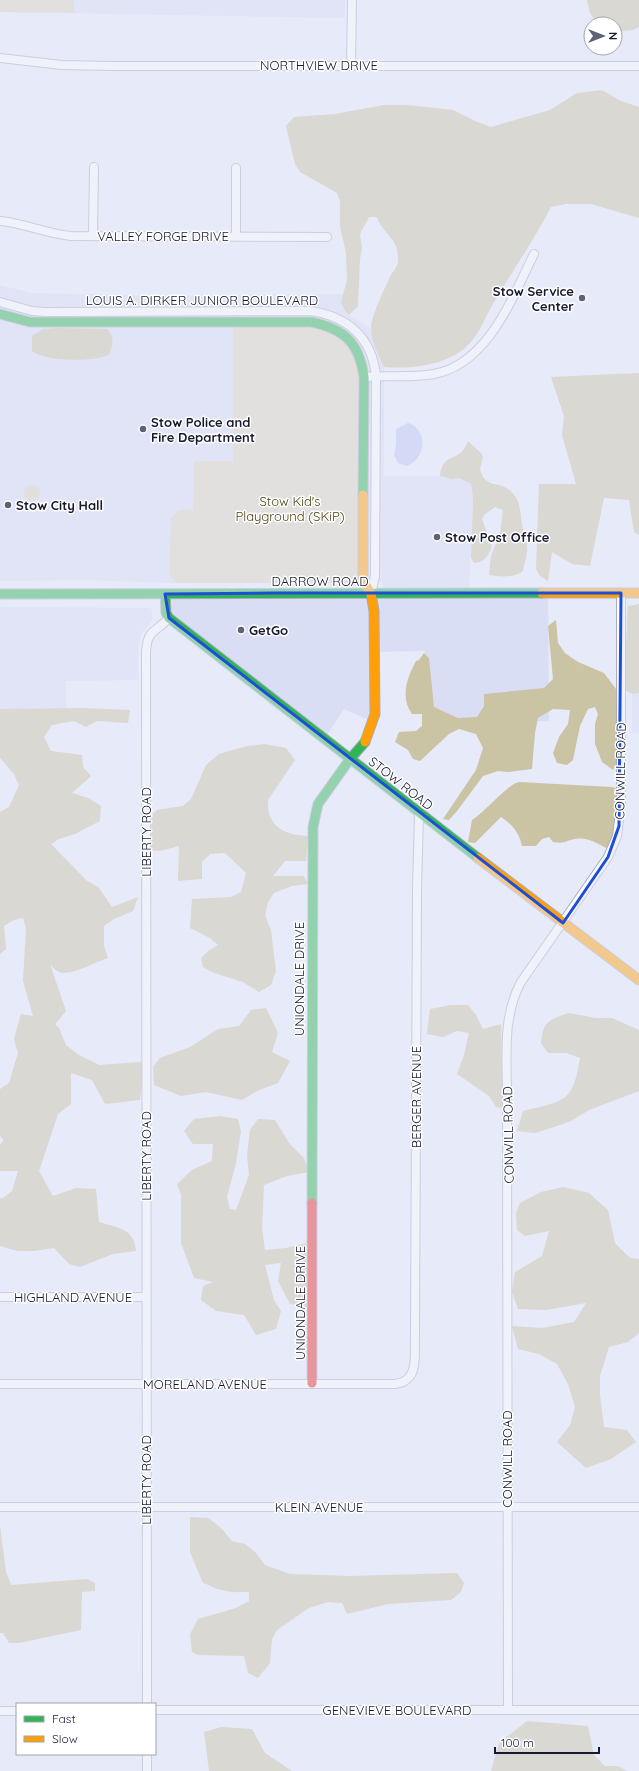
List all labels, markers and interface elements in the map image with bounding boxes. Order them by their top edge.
north arrow [583,16,623,56]
text: N [606,32,620,40]
street label: NORTHVIEW DRIVE [260,57,378,73]
street label: VALLEY FORGE DRIVE [97,228,229,244]
place label: Stow Service Center [493,283,574,314]
street label: LOUIS A. DIRKER JUNIOR BOULEVARD [86,292,318,308]
marker: Stow Service Center [577,293,587,303]
place label: Stow Police and Fire Department [151,414,255,445]
marker: Stow Police and Fire Department [138,424,148,434]
park label: Stow Kid's Playground (SKiP) [235,493,345,524]
place label: Stow City Hall [16,497,103,513]
marker: Stow City Hall [3,500,13,510]
place label: Stow Post Office [445,529,550,545]
marker: Stow Post Office [432,532,442,542]
street label: DARROW ROAD [271,573,369,589]
place label: GetGo [249,622,288,638]
marker: GetGo [236,625,246,635]
street label: CONWILL ROAD [611,722,629,820]
street label: STOW ROAD [366,753,436,813]
street label: LIBERTY ROAD [138,787,154,877]
street label: UNIONDALE DRIVE [291,922,307,1036]
street label: BERGER AVENUE [408,1046,424,1148]
street label: CONWILL ROAD [499,1086,517,1184]
street label: LIBERTY ROAD [138,1111,154,1201]
street label: UNIONDALE DRIVE [292,1246,308,1360]
street label: HIGHLAND AVENUE [14,1289,132,1305]
street label: MORELAND AVENUE [143,1376,267,1392]
street label: CONWILL ROAD [499,1410,515,1508]
street label: LIBERTY ROAD [138,1435,154,1525]
street label: KLEIN AVENUE [275,1499,363,1515]
street label: GENEVIEVE BOULEVARD [323,1702,471,1718]
legend [16,1703,156,1755]
text: Fast [52,1711,76,1726]
scale bar [495,1729,599,1755]
text: Slow [52,1731,78,1746]
text: 100 m [501,1735,534,1750]

